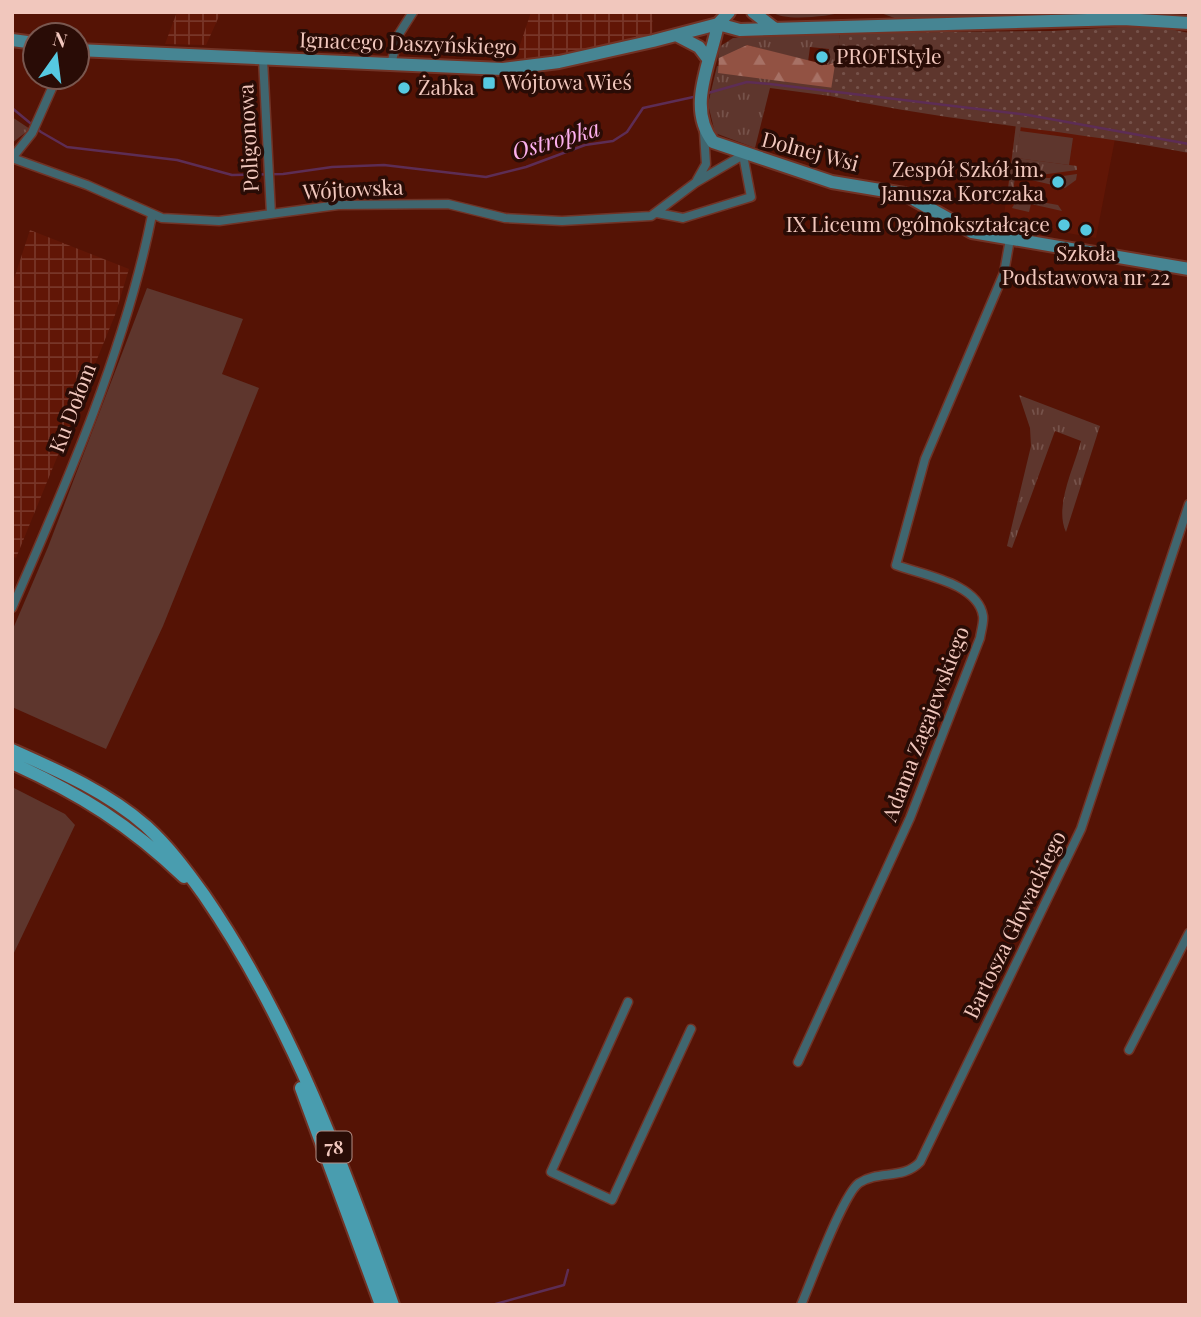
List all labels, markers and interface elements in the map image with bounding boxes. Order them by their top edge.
north arrow [21,21,91,91]
text: N [51,24,70,53]
street label: Ignacego Daszyńskiego [299,24,517,60]
place label: PROFIStyle [836,41,942,69]
marker: PROFIStyle [814,49,830,65]
place label: Wójtowa Wieś [502,67,632,95]
place label: Żabka [418,72,475,100]
marker: Wójtowa Wieś [481,75,497,91]
marker: Żabka [396,80,412,96]
street label: Poligonowa [230,83,264,193]
water label: Ostropka [508,111,603,166]
street label: Dolnej Wsi [759,124,862,176]
place label: Zespół Szkół im. Janusza Korczaka [880,154,1045,206]
street label: Wójtowska [301,171,404,205]
marker: Zespół Szkół im. Janusza Korczaka [1050,174,1066,190]
place label: IX Liceum Ogólnokształcące [786,209,1050,237]
marker: IX Liceum Ogólnokształcące [1056,217,1072,233]
marker: Szkoła Podstawowa nr 22 [1078,222,1094,238]
place label: Szkoła Podstawowa nr 22 [1002,238,1170,290]
street label: Ku Dołom [41,358,101,456]
street label: Adama Zagajewskiego [874,622,974,826]
street label: Bartosza Głowackiego [955,825,1071,1023]
road number: 78 [316,1132,352,1162]

